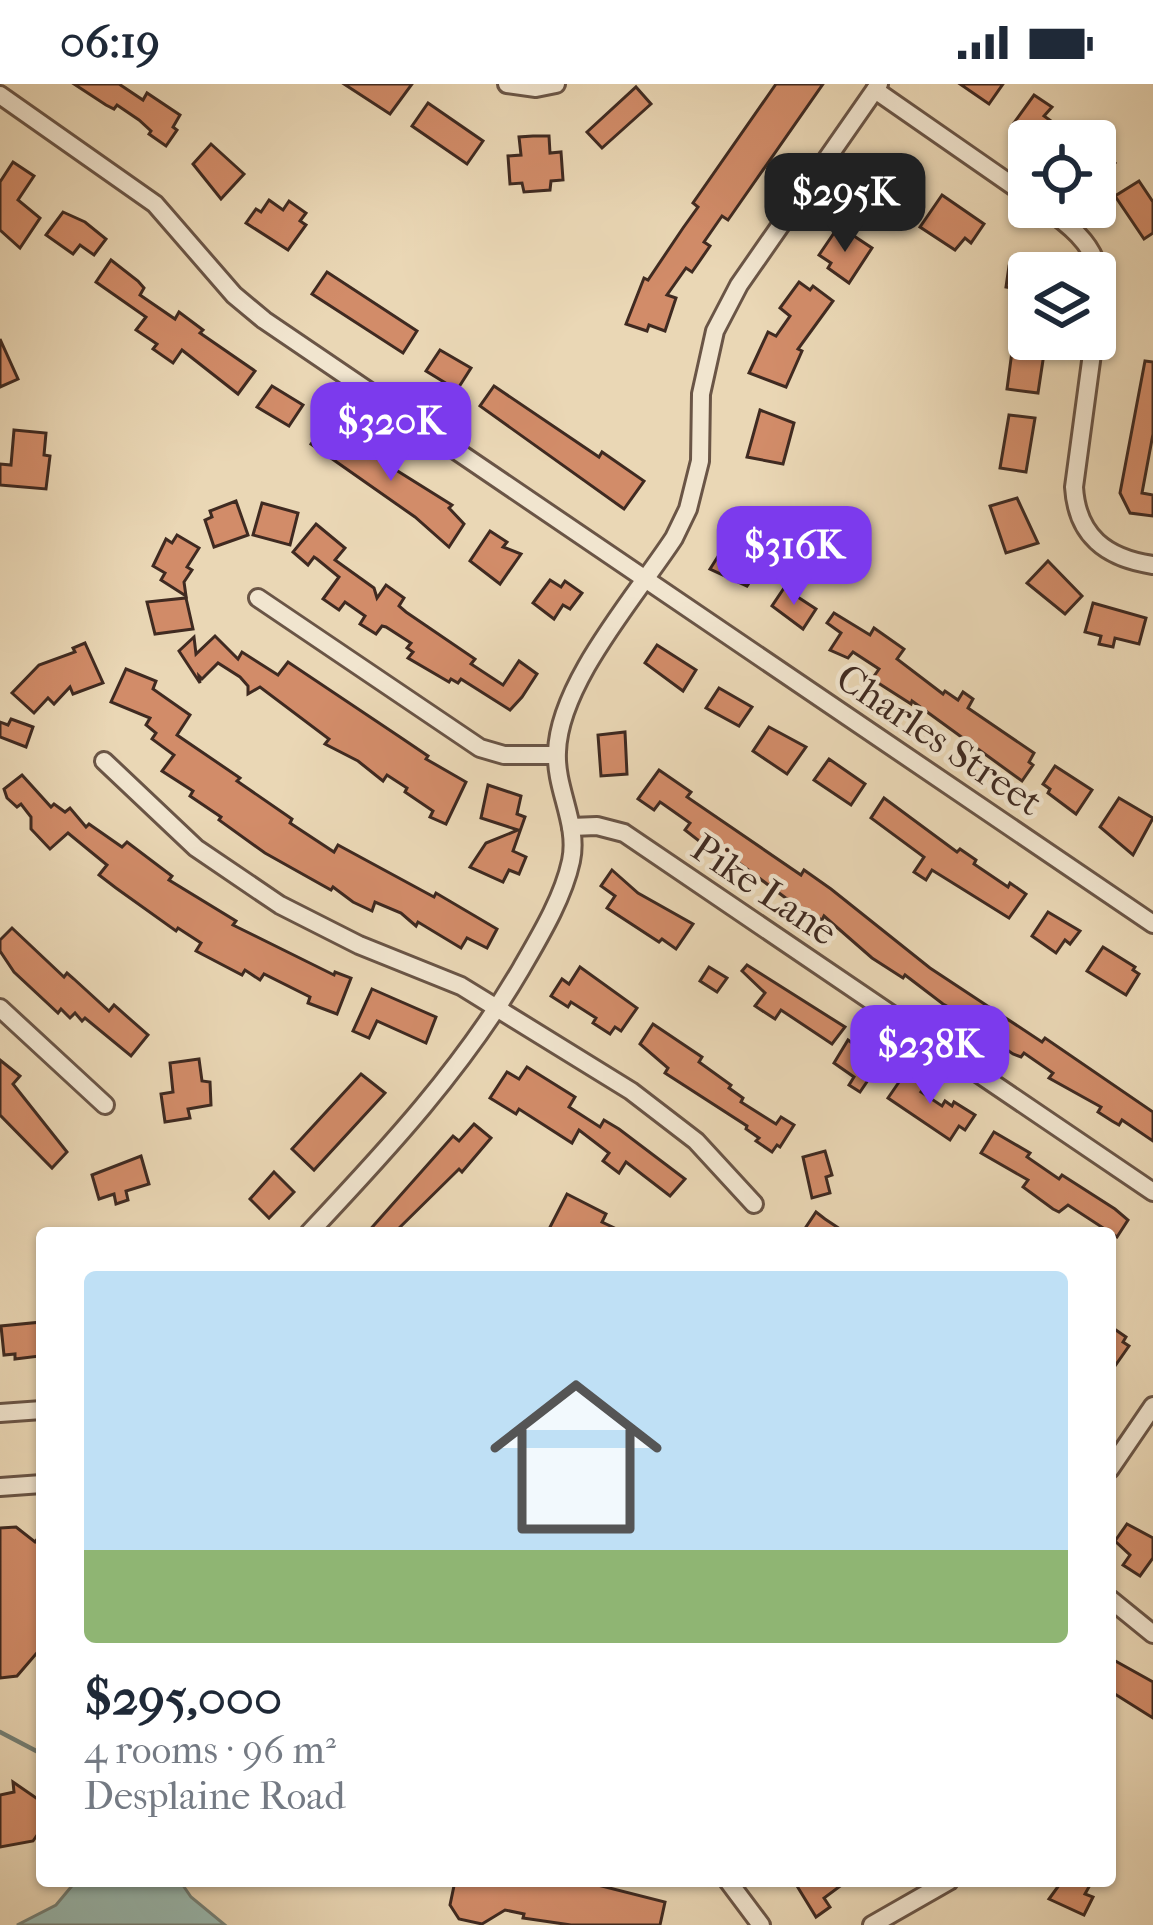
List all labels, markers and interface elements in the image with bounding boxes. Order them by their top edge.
text: 06:19 [60,16,160,69]
map controls [1008,120,1116,360]
button: locate [1008,120,1116,228]
pin: $295K [761,153,929,255]
text: $295K [791,169,899,215]
button: layers [1008,252,1116,360]
pin: $320K [307,382,475,484]
text: $320K [337,398,445,444]
pin: $316K [710,506,878,608]
text: $316K [744,522,844,568]
street label: Charles Street [828,654,1051,825]
street label: Pike Lane [683,824,846,955]
pin: $238K [846,1005,1014,1107]
text: $238K [877,1021,983,1067]
icon: home [468,1349,684,1565]
text: $295,000 [84,1667,282,1727]
text: 4 rooms · 96 m² [84,1727,336,1773]
text: Desplaine Road [84,1773,346,1819]

